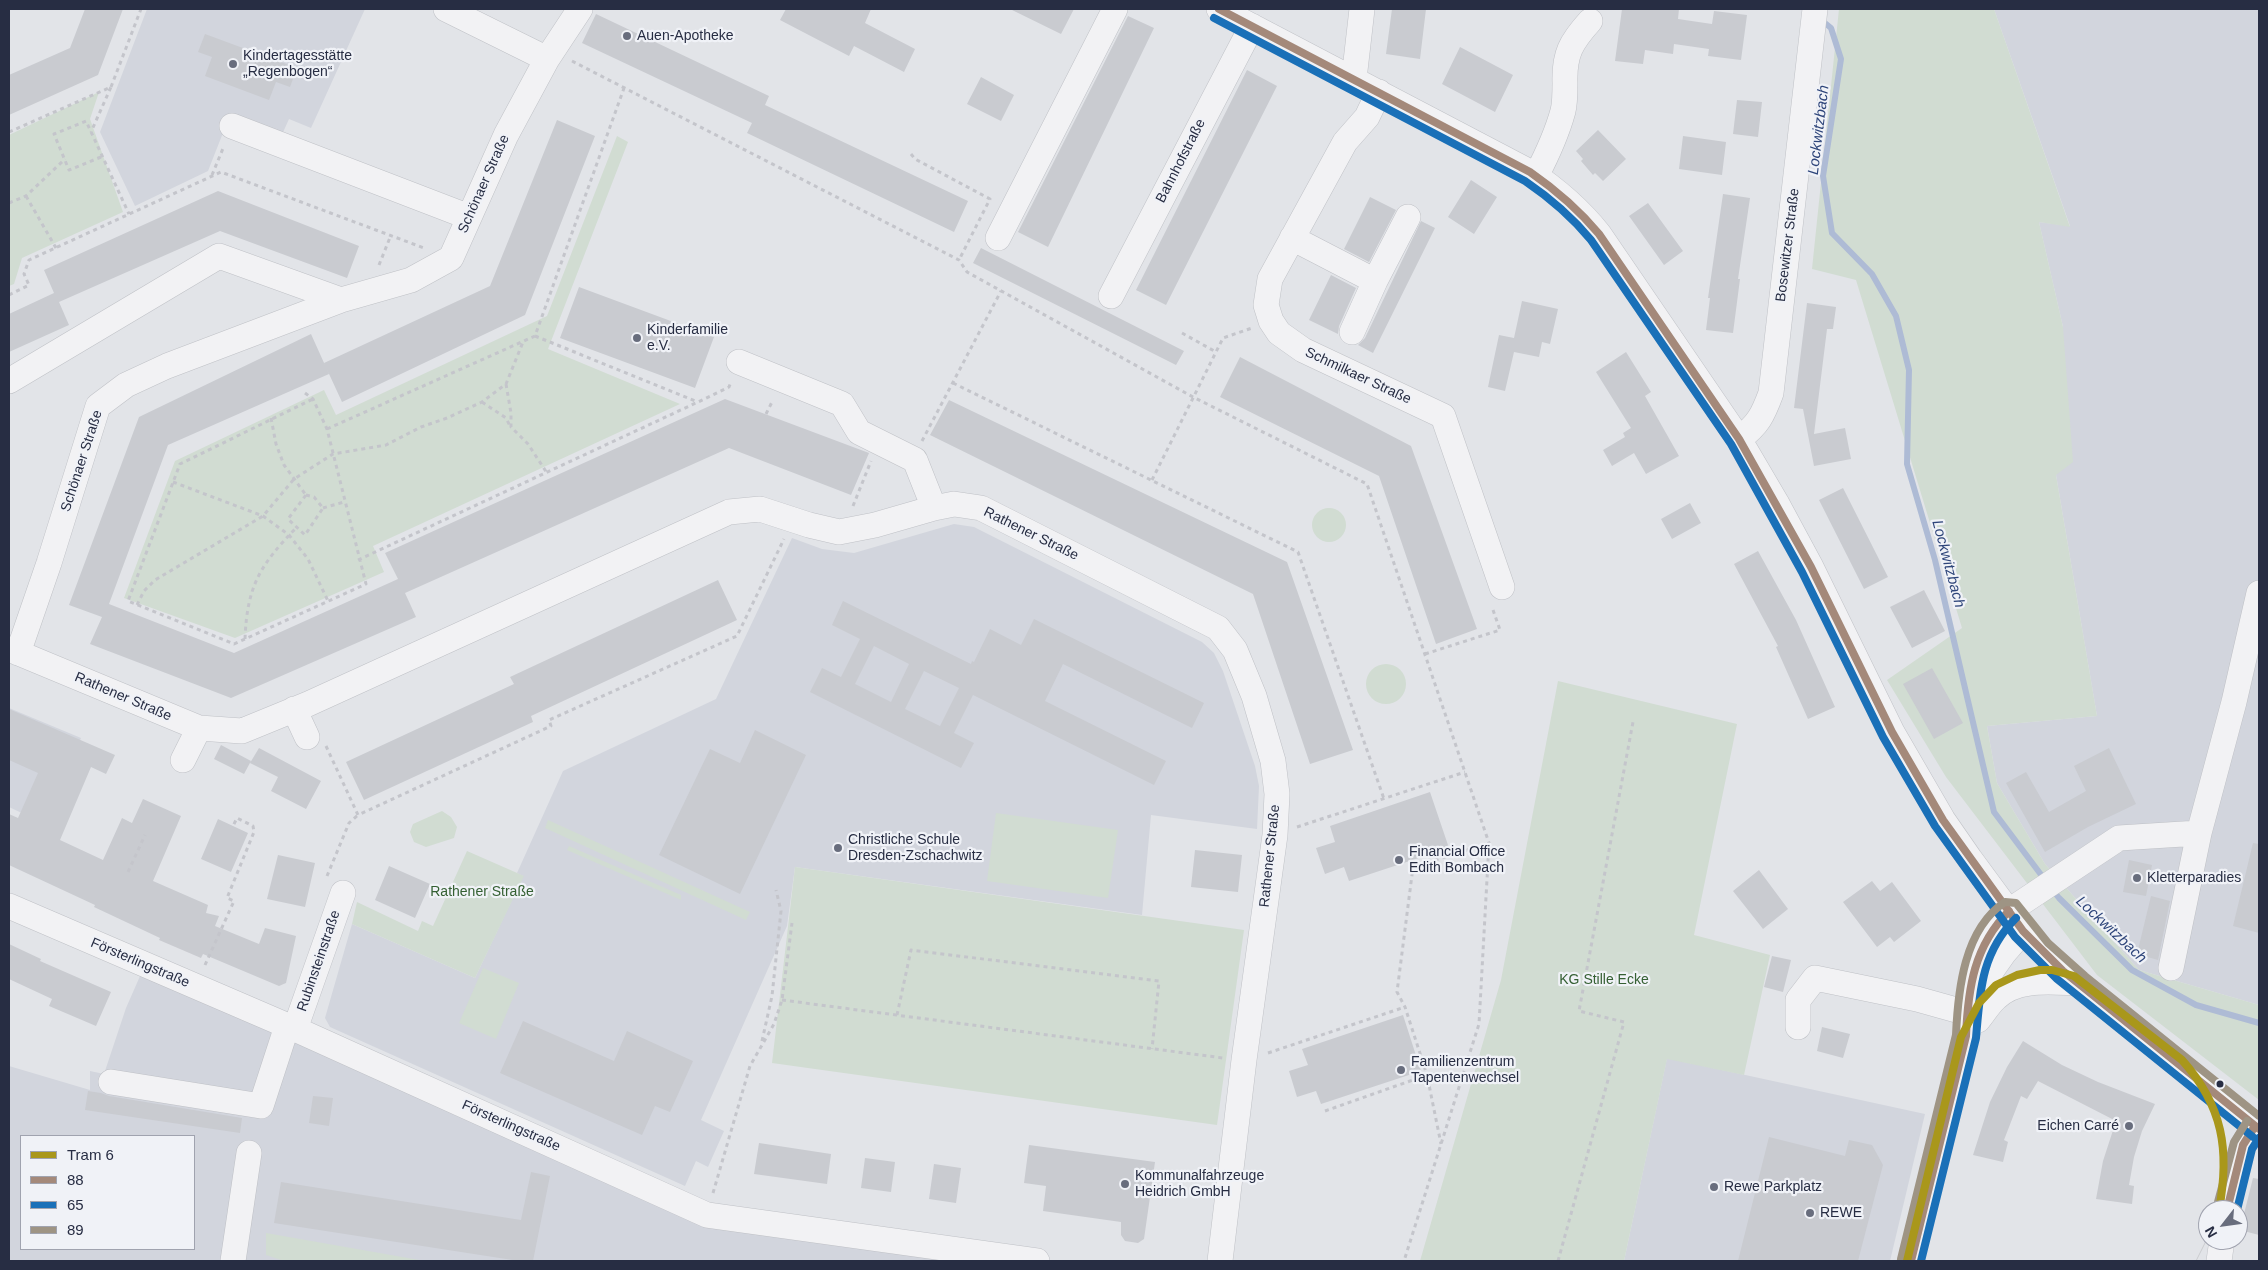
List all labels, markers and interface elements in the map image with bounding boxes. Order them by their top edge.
place label: Auen-Apotheke [637,28,734,44]
marker: Auen-Apotheke [621,30,633,42]
place label: Kindertagesstätte „Regenbogen“ [243,48,352,80]
marker: Kindertagesstätte „Regenbogen“ [227,58,239,70]
water label: Lockwitzbach [1805,84,1833,176]
street label: Bahnhofstraße [1153,116,1209,206]
street label: Schönaer Straße [455,132,513,236]
street label: Bosewitzer Straße [1773,187,1803,303]
place label: Kinderfamilie e.V. [647,322,728,354]
marker: Kinderfamilie e.V. [631,332,643,344]
street label: Schmilkaer Straße [1302,344,1414,408]
street label: Schönaer Straße [58,408,106,514]
street label: Rathener Straße [981,504,1081,564]
water label: Lockwitzbach [1928,518,1968,610]
street label: Rathener Straße [72,669,174,725]
street label: Rathener Straße [1256,804,1284,908]
place label: Christliche Schule Dresden-Zschachwitz [848,832,983,864]
marker: Christliche Schule Dresden-Zschachwitz [832,842,844,854]
place label: Financial Office Edith Bombach [1409,844,1505,876]
marker: Financial Office Edith Bombach [1393,854,1405,866]
place label: Kletterparadies [2147,870,2241,886]
marker: Kletterparadies [2131,872,2143,884]
park label: Rathener Straße [430,884,534,900]
water label: Lockwitzbach [2072,893,2150,967]
street label: Rubinsteinstraße [294,908,344,1014]
street label: Försterlingstraße [88,935,192,991]
park label: KG Stille Ecke [1559,972,1649,988]
place label: Familienzentrum Tapentenwechsel [1411,1054,1519,1086]
marker: Familienzentrum Tapentenwechsel [1395,1064,1407,1076]
unlabelled marker [2215,1079,2225,1089]
street label: Försterlingstraße [459,1097,563,1155]
place label: Eichen Carré [2037,1118,2119,1134]
marker: Eichen Carré [2123,1120,2135,1132]
legend [20,1135,195,1250]
text: Tram 6 [67,1146,114,1163]
place label: Kommunalfahrzeuge Heidrich GmbH [1135,1168,1264,1200]
text: 88 [67,1171,84,1188]
marker: Kommunalfahrzeuge Heidrich GmbH [1119,1178,1131,1190]
place label: Rewe Parkplatz [1724,1179,1822,1195]
marker: Rewe Parkplatz [1708,1181,1720,1193]
text: 65 [67,1196,84,1213]
north arrow [2198,1200,2248,1250]
place label: REWE [1820,1205,1862,1221]
marker: REWE [1804,1207,1816,1219]
text: 89 [67,1221,84,1238]
text: N [2201,1224,2220,1240]

